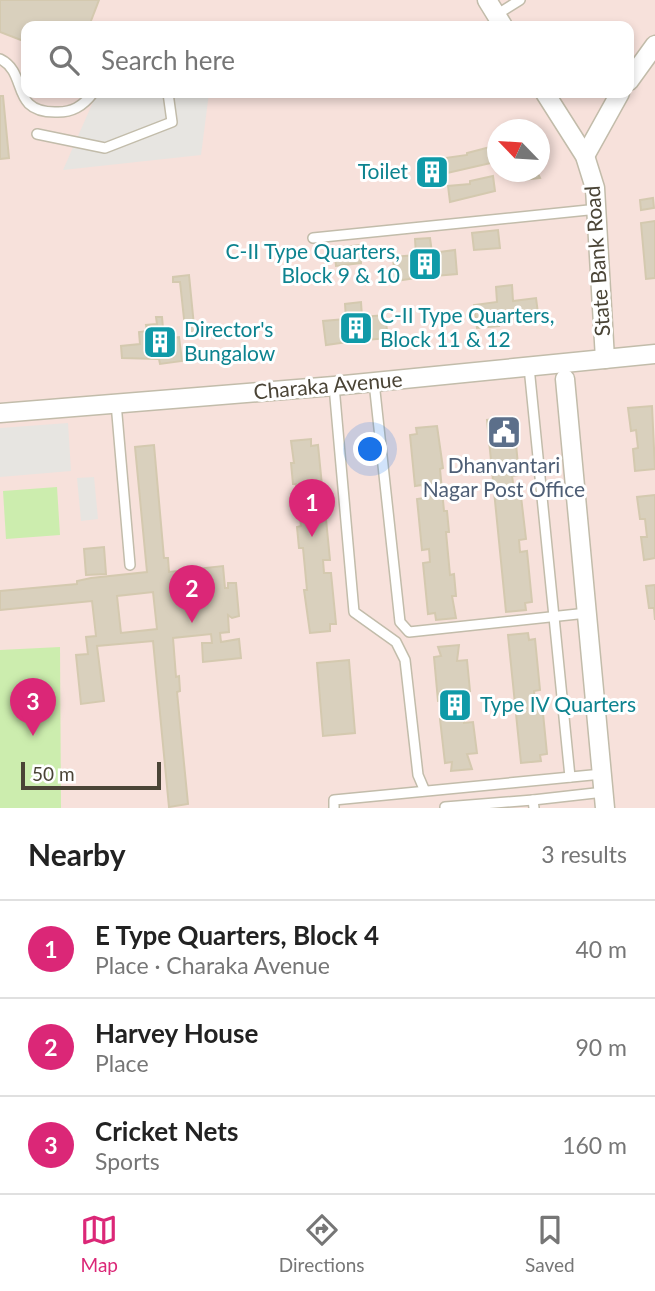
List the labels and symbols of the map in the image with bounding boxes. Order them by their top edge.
north arrow [487,119,550,182]
building icon: Toilet [413,153,451,191]
place label: Toilet [358,158,408,183]
street label: State Bank Road [579,185,614,337]
place label: C-II Type Quarters, Block 9 & 10 [226,238,400,287]
building icon: C-II Type Quarters, Block 9 & 10 [406,245,444,283]
place label: C-II Type Quarters, Block 11 & 12 [380,302,554,351]
building icon: C-II Type Quarters, Block 11 & 12 [337,309,375,347]
place label: Director's Bungalow [184,316,276,365]
building icon: Director's Bungalow [141,323,179,361]
street label: Charaka Avenue [252,366,403,403]
public building icon: Dhanvantari Nagar Post Office [485,413,523,451]
your location [353,432,387,466]
place label: Dhanvantari Nagar Post Office [423,452,585,501]
pin: 1 [289,479,335,537]
pin: 2 [169,565,215,623]
pin: 3 [10,678,56,736]
building icon: Type IV Quarters [436,686,474,724]
place label: Type IV Quarters [480,691,636,716]
scale bar [21,759,161,791]

